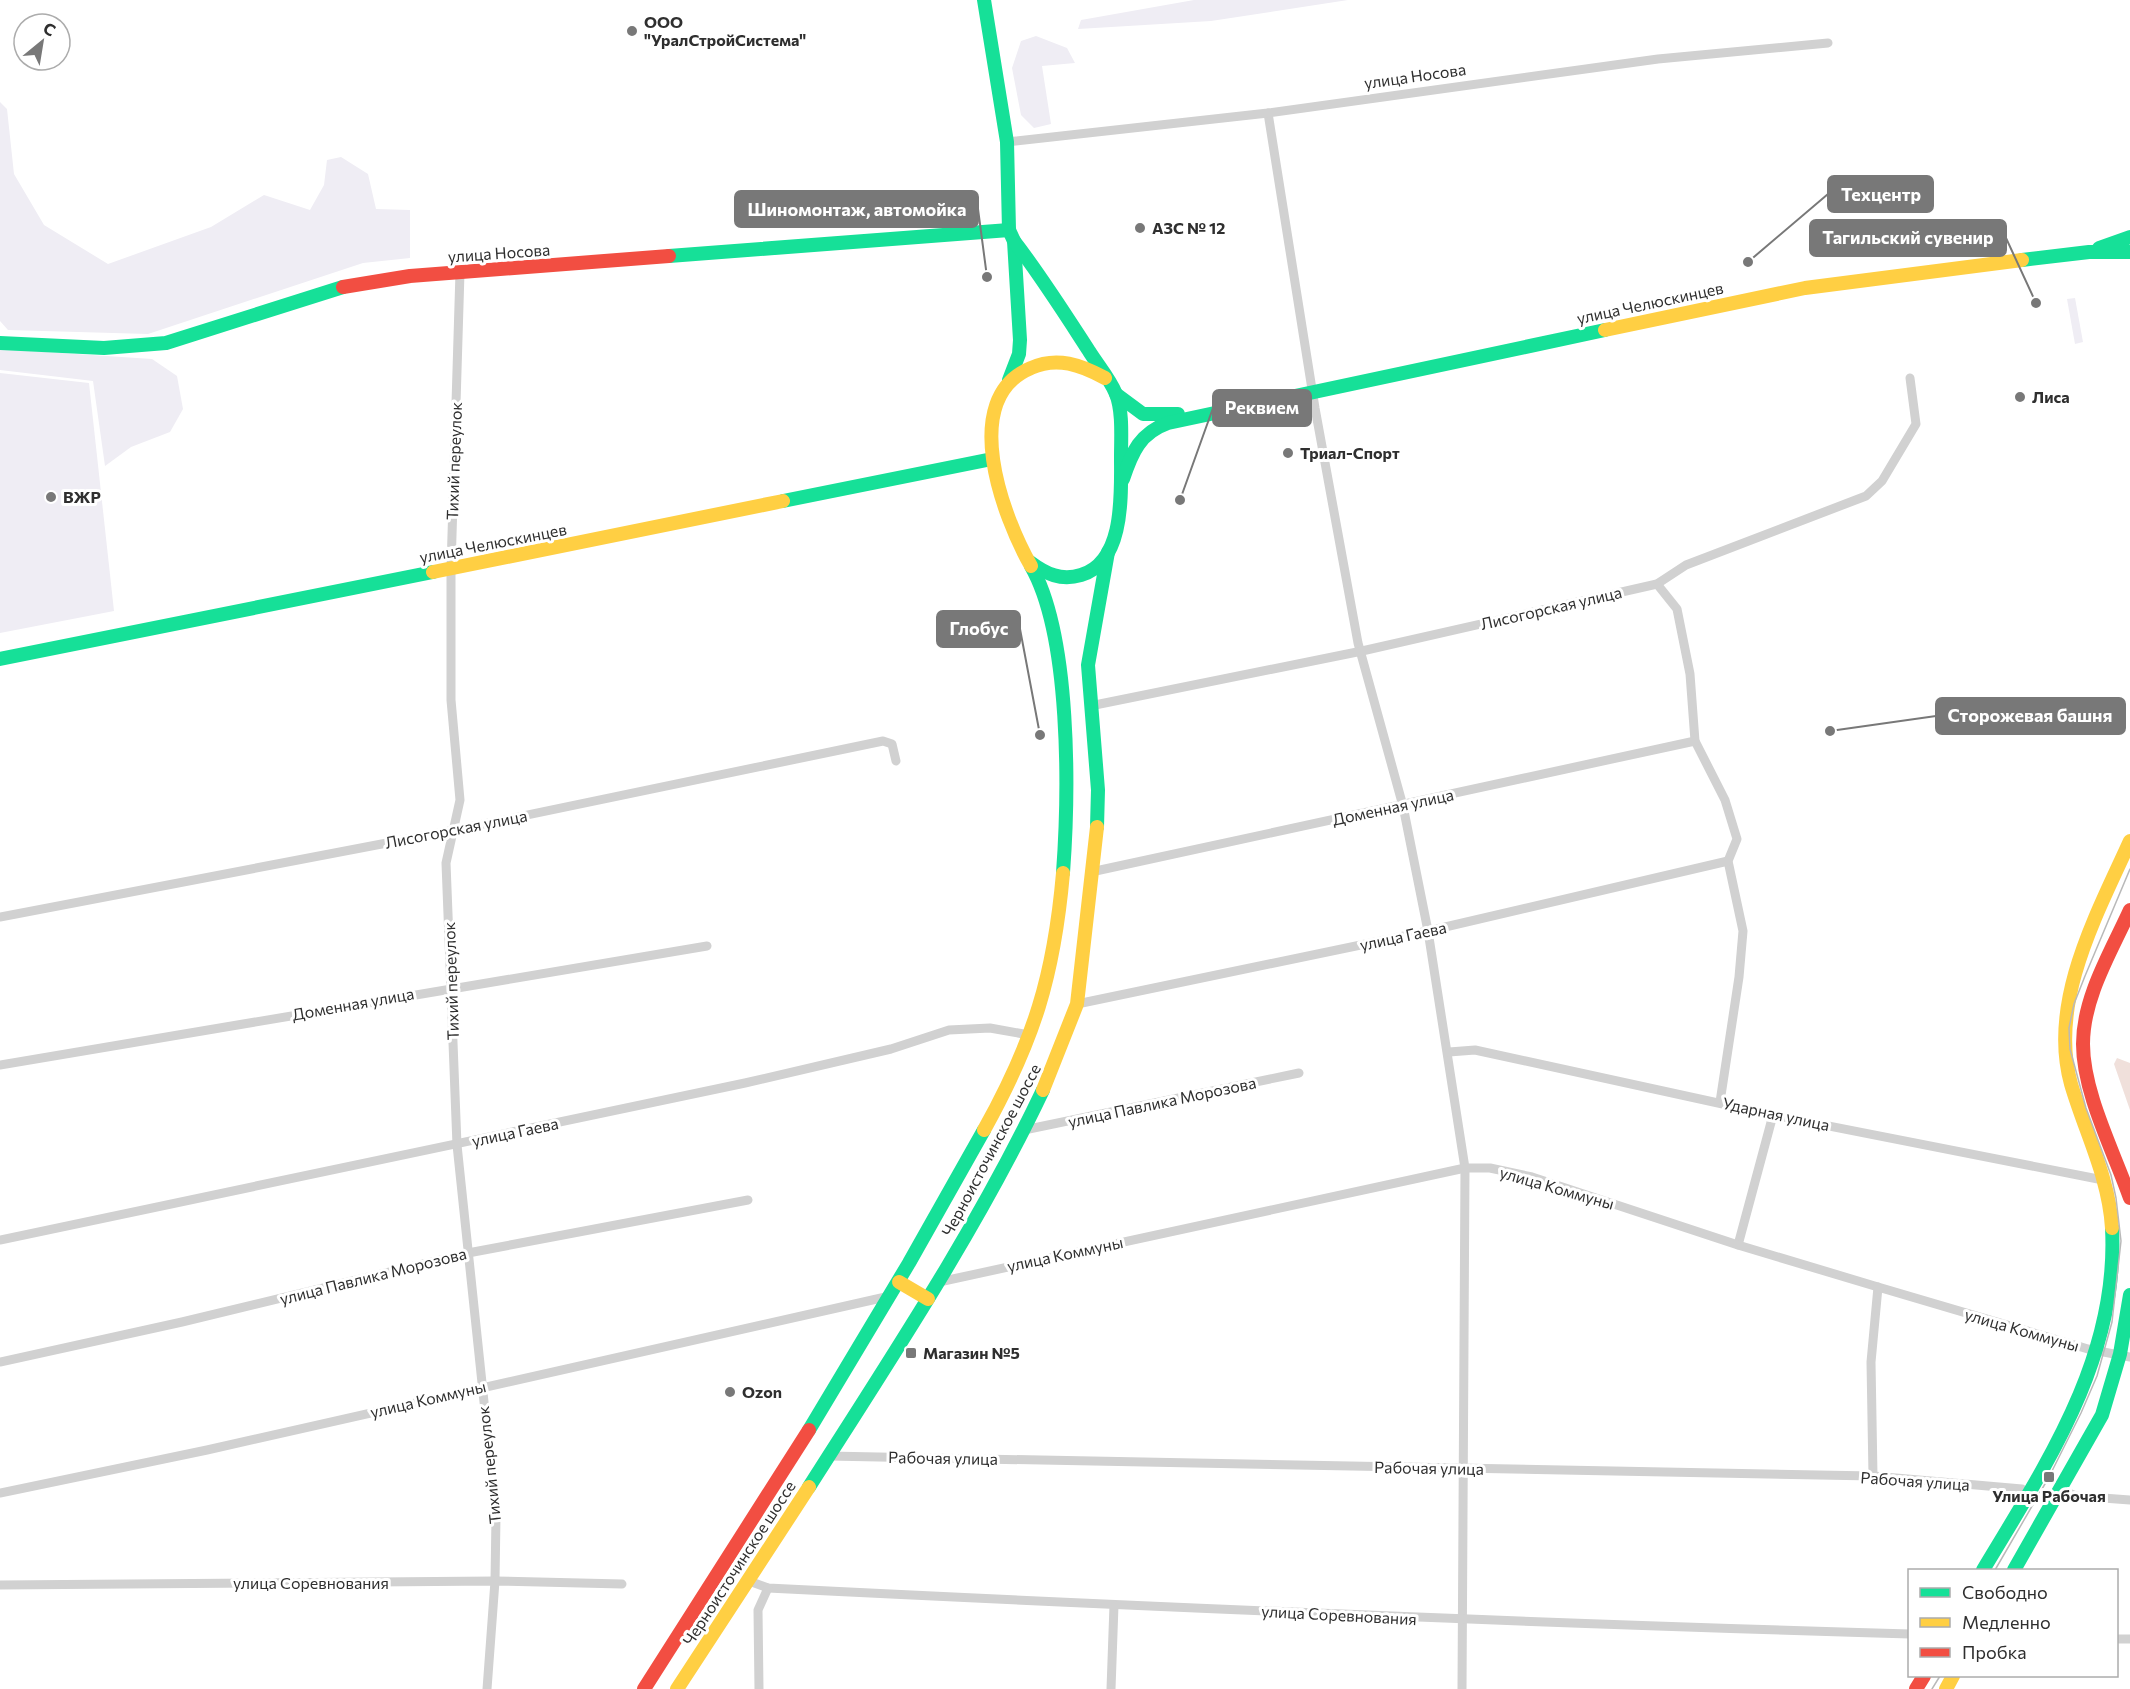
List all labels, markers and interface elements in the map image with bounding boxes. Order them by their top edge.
north arrow [12,12,72,72]
place label: ООО "УралСтройСистема" [644,12,806,49]
text: С [40,18,59,40]
marker: ООО "УралСтройСистема" [625,24,639,38]
street label: улица Носова [1363,59,1467,92]
callout: Техцентр [1828,176,1933,212]
text: Техцентр [1841,183,1921,205]
callout: Шиномонтаж, автомойка [735,191,978,227]
text: Шиномонтаж, автомойка [748,198,966,220]
place label: АЗС № 12 [1152,218,1225,237]
callout: Тагильский сувенир [1810,220,2006,256]
marker: АЗС № 12 [1133,221,1147,235]
text: Тагильский сувенир [1822,226,1994,248]
street label: улица Носова [447,239,551,266]
street label: улица Челюскинцев [1575,278,1725,327]
place label: Лиса [2032,387,2070,406]
callout: Реквием [1213,390,1311,426]
marker: Лиса [2013,390,2027,404]
text: Реквием [1225,396,1299,418]
street label: Тихий переулок [442,401,465,520]
place label: Триал-Спорт [1300,443,1400,462]
marker: Триал-Спорт [1281,446,1295,460]
place label: ВЖР [63,487,101,506]
marker: ВЖР [44,490,58,504]
street label: улица Челюскинцев [418,519,568,566]
street label: Лисогорская улица [1478,582,1623,633]
callout: Глобус [937,611,1020,647]
text: Глобус [950,617,1009,639]
callout: Сторожевая башня [1936,698,2125,734]
text: Сторожевая башня [1948,704,2112,726]
street label: Доменная улица [1330,784,1455,829]
street label: Лисогорская улица [383,805,529,852]
street label: улица Гаева [1358,917,1448,954]
street label: Тихий переулок [439,921,462,1040]
street label: Доменная улица [290,983,415,1024]
street label: Черноисточинское шоссе [937,1060,1044,1239]
street label: улица Павлика Морозова [1066,1072,1258,1131]
street label: Ударная улица [1721,1093,1831,1134]
street label: улица Гаева [470,1113,560,1150]
street label: улица Коммуны [1498,1162,1617,1213]
street label: улица Коммуны [1005,1232,1125,1275]
street label: улица Павлика Морозова [278,1243,468,1308]
street label: улица Коммуны [1963,1304,2082,1355]
place label: Магазин №5 [923,1343,1020,1362]
marker: Магазин №5 [904,1346,918,1360]
street label: улица Коммуны [368,1376,488,1421]
place label: Ozon [742,1382,782,1401]
marker: Ozon [723,1385,737,1399]
street label: Тихий переулок [473,1405,504,1525]
street label: Рабочая улица [888,1447,998,1468]
street label: Рабочая улица [1374,1457,1484,1478]
street label: Рабочая улица [1860,1467,1970,1494]
marker: Улица Рабочая [2042,1470,2056,1484]
street label: Черноисточинское шоссе [678,1477,799,1649]
place label: Улица Рабочая [1992,1486,2106,1505]
legend [1908,1569,2118,1677]
street label: улица Соревнования [233,1573,389,1592]
text: Свободно [1962,1581,2048,1603]
street label: улица Соревнования [1261,1601,1417,1628]
text: Медленно [1962,1611,2051,1633]
text: Пробка [1962,1641,2027,1663]

